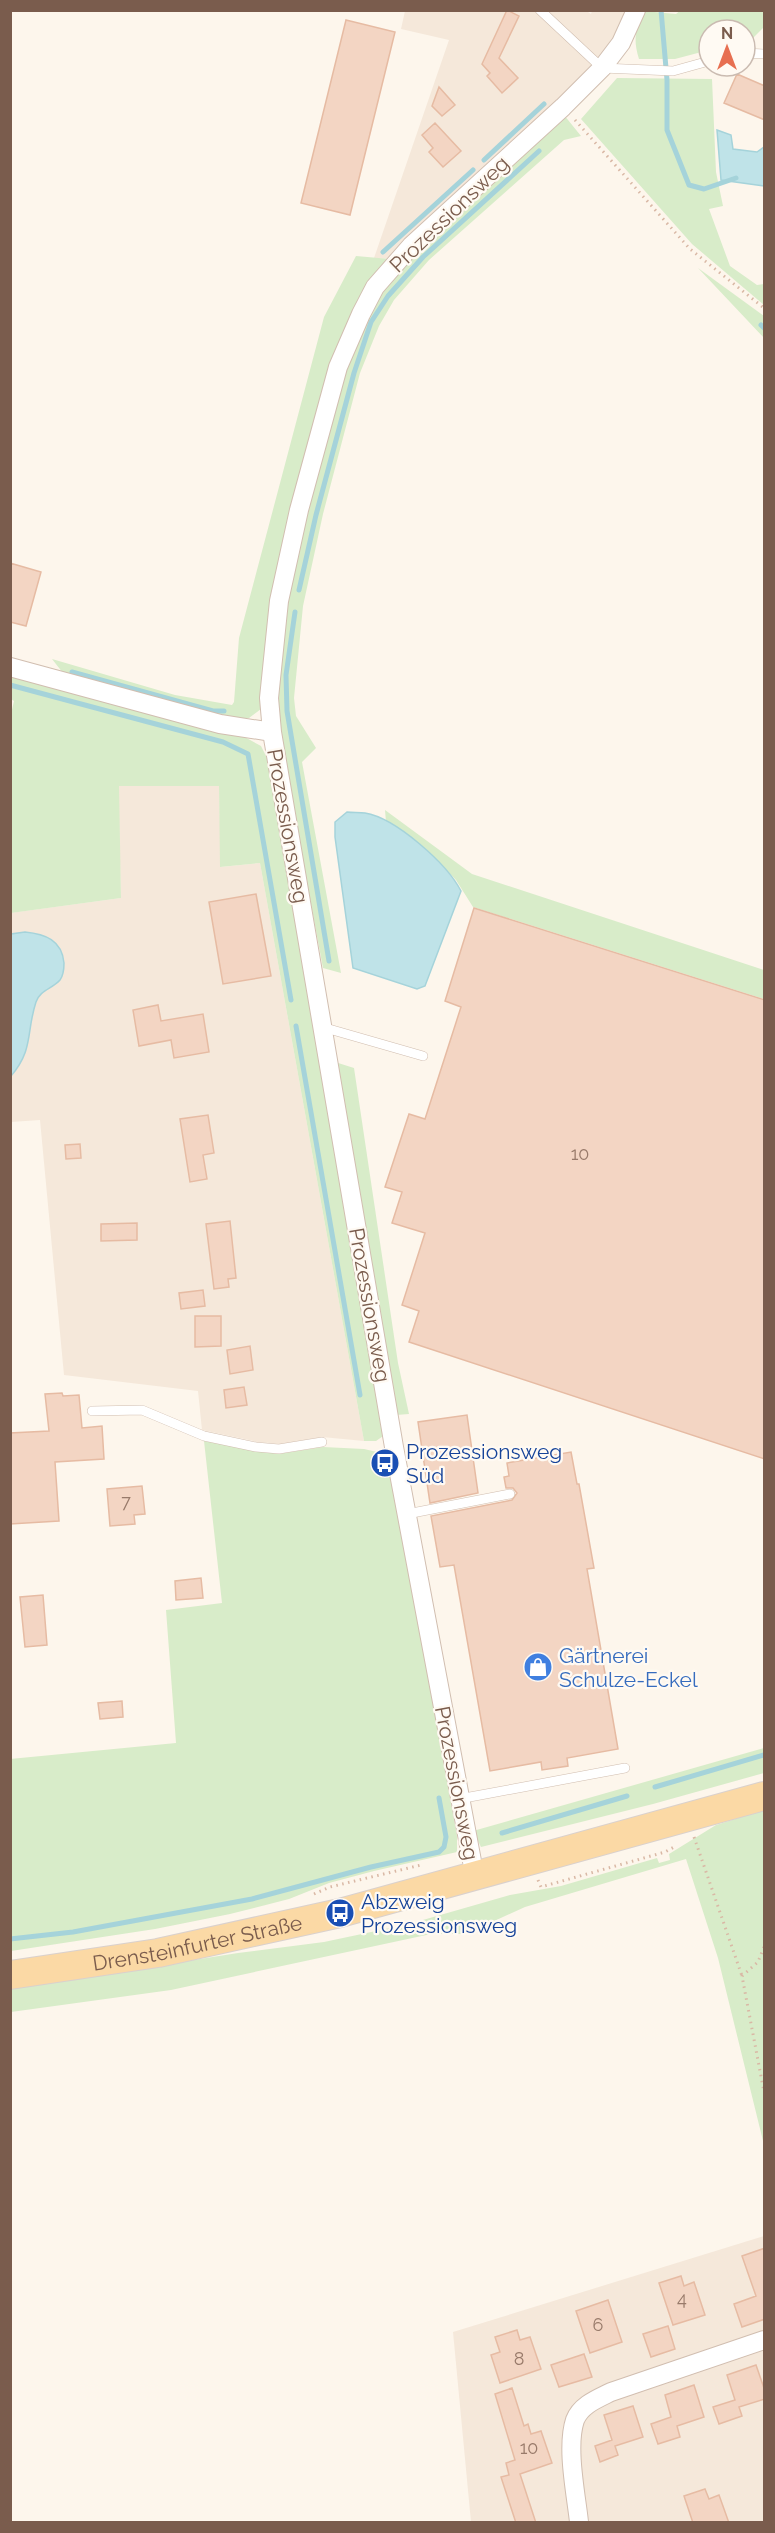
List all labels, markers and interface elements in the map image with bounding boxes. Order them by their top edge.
north arrow [697,18,757,78]
text: N [721,24,733,43]
street label: Prozessionsweg [384,151,514,277]
street label: Prozessionsweg [262,747,314,905]
house number: 10 [571,1143,589,1164]
street label: Prozessionsweg [344,1226,396,1384]
place label: Prozessionsweg Süd [406,1439,562,1488]
bus stop icon: Prozessionsweg Süd [369,1447,401,1479]
house number: 7 [121,1491,131,1512]
place label: Gärtnerei Schulze-Eckel [559,1643,698,1692]
shop icon: Gärtnerei Schulze-Eckel [522,1651,554,1683]
street label: Prozessionsweg [430,1704,484,1862]
place label: Abzweig Prozessionsweg [361,1889,517,1938]
bus stop icon: Abzweig Prozessionsweg [324,1897,356,1929]
street label: Drensteinfurter Straße [91,1909,304,1975]
house number: 4 [677,2288,687,2309]
house number: 6 [593,2314,604,2335]
house number: 8 [514,2348,524,2369]
house number: 10 [520,2437,538,2458]

